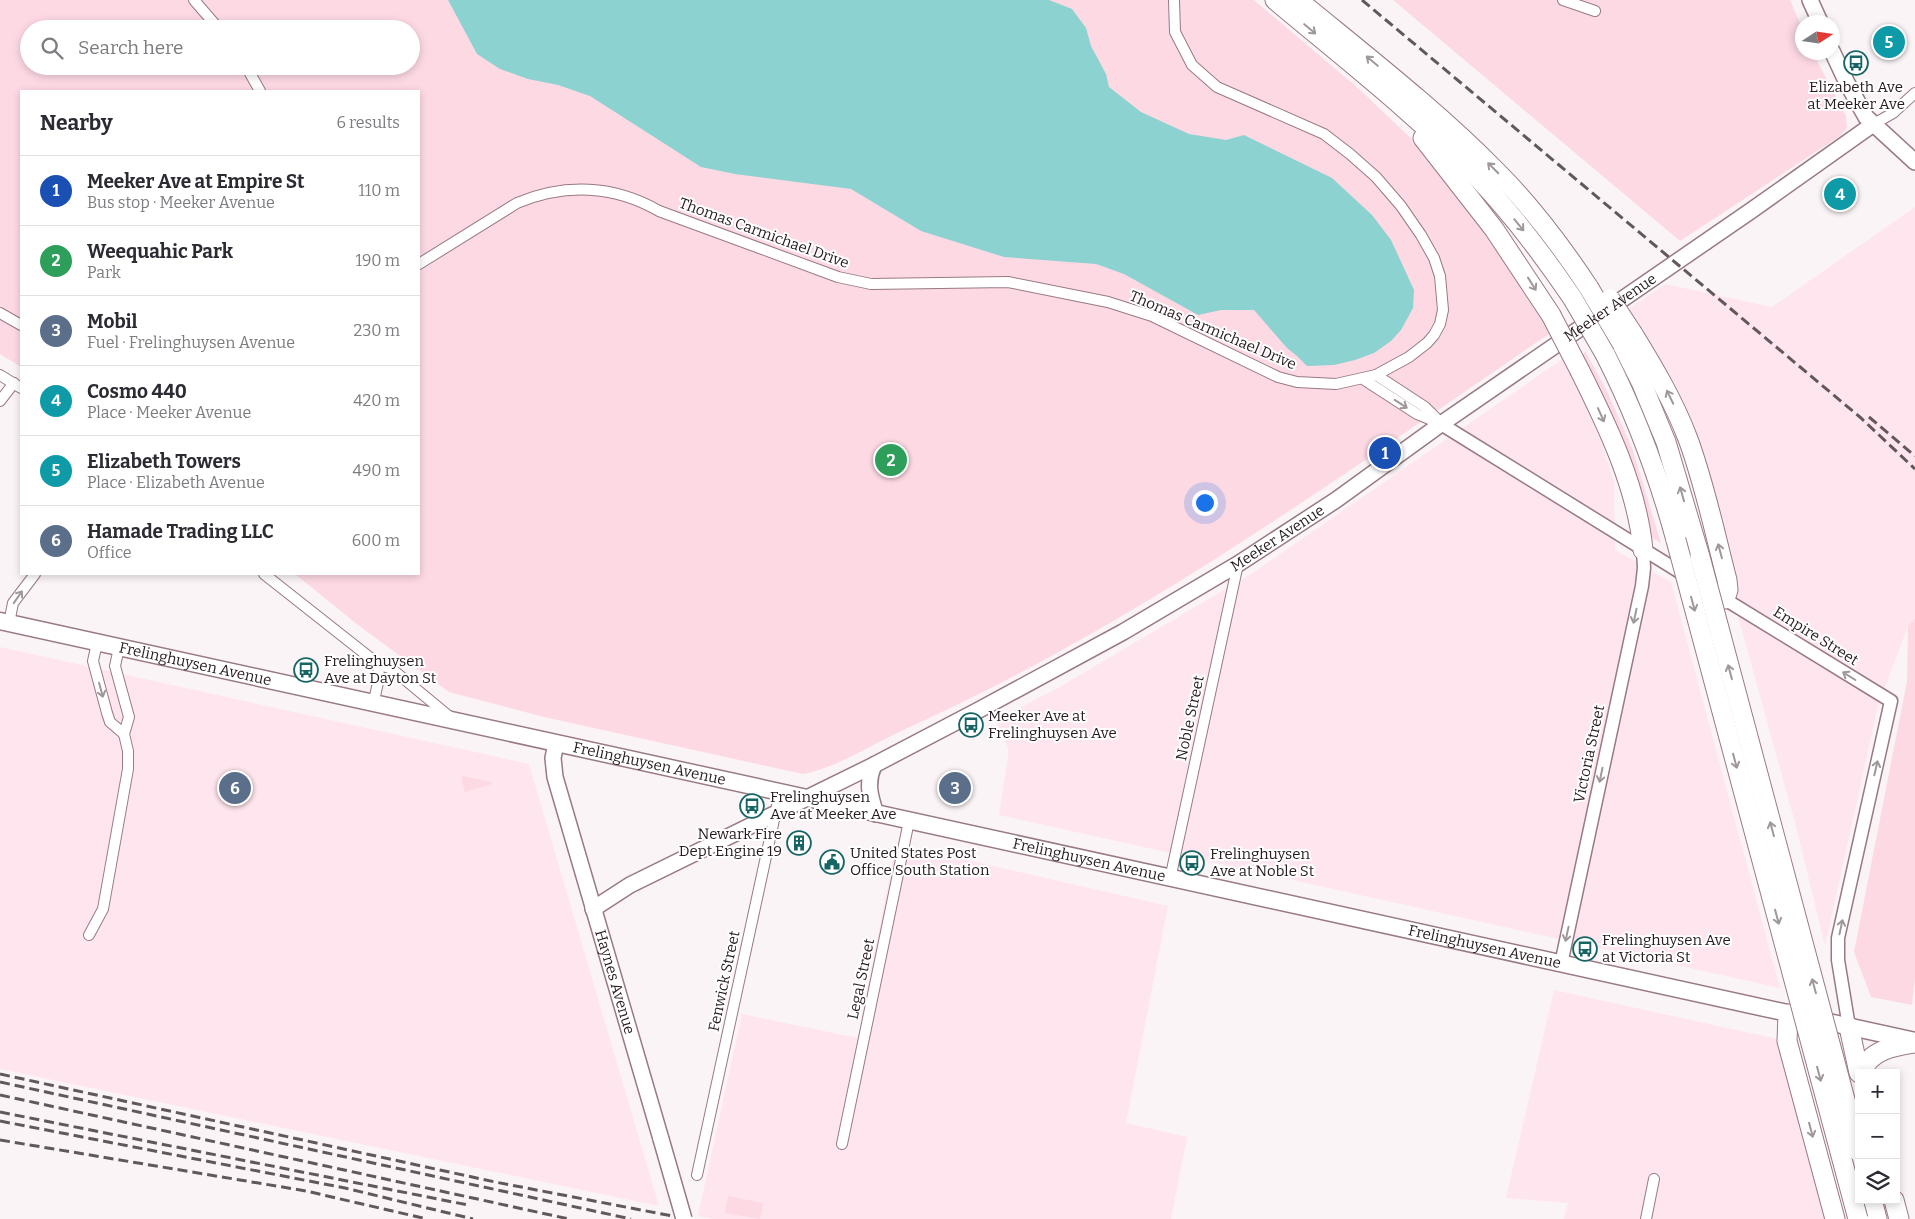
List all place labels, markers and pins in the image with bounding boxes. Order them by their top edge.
pin: 5 [1873,23,1905,61]
bus stop icon: Elizabeth Ave at Meeker Ave [1843,50,1869,76]
place label: Elizabeth Ave at Meeker Ave [1807,78,1905,113]
pin: 4 [1824,175,1856,213]
pin: 1 [1369,434,1401,472]
pin: 2 [875,441,907,479]
place label: Frelinghuysen Ave at Dayton St [324,652,437,687]
bus stop icon: Frelinghuysen Ave at Dayton St [293,657,319,683]
place label: Meeker Ave at Frelinghuysen Ave [988,707,1117,742]
bus stop icon: Meeker Ave at Frelinghuysen Ave [958,712,984,738]
pin: 6 [219,769,251,807]
pin: 3 [939,769,971,807]
place label: Frelinghuysen Ave at Meeker Ave [770,788,896,823]
bus stop icon: Frelinghuysen Ave at Meeker Ave [739,793,765,819]
place label: Newark Fire Dept Engine 19 [679,825,782,860]
building icon: Newark Fire Dept Engine 19 [786,830,812,856]
place label: United States Post Office South Station [850,844,990,879]
place label: Frelinghuysen Ave at Noble St [1210,845,1315,880]
public building icon: United States Post Office South Station [819,849,845,875]
bus stop icon: Frelinghuysen Ave at Noble St [1179,850,1205,876]
place label: Frelinghuysen Ave at Victoria St [1602,931,1731,966]
bus stop icon: Frelinghuysen Ave at Victoria St [1572,936,1598,962]

